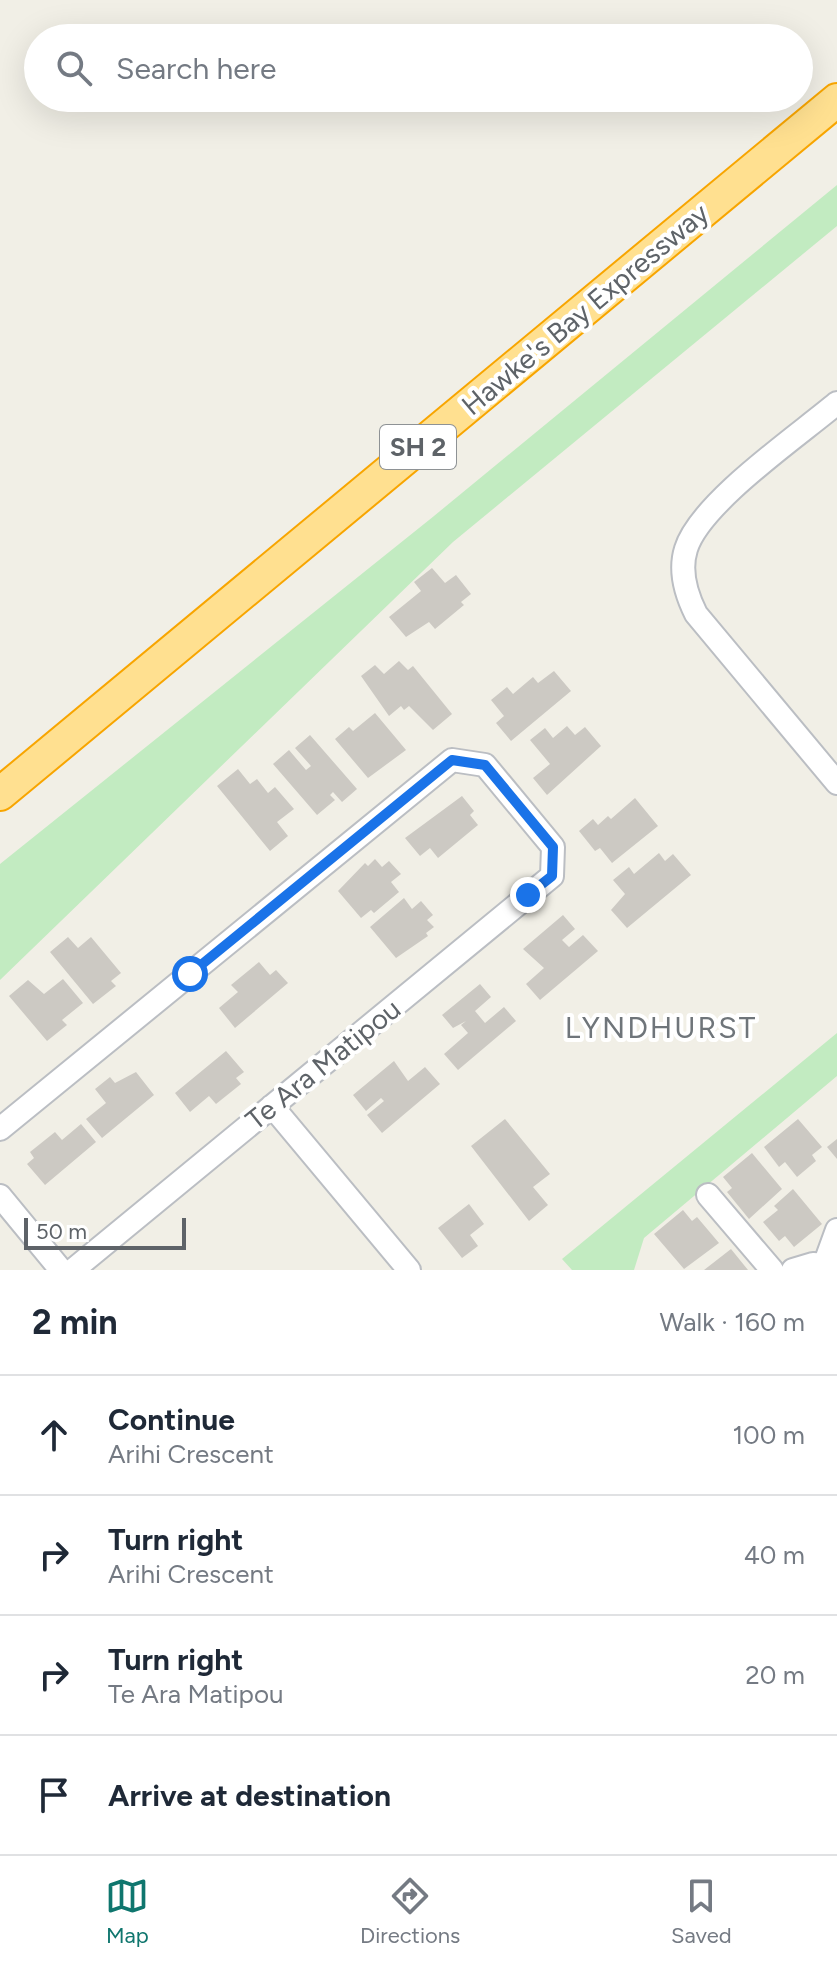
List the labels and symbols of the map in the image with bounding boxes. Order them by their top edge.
street label: Hawke's Bay Expressway [455,196,716,422]
road number: SH 2 [380,425,456,469]
route end [510,877,546,913]
route start [172,956,208,992]
street label: Te Ara Matipou [239,991,407,1137]
district label: LYNDHURST [565,1009,757,1046]
scale bar [24,1214,186,1250]

